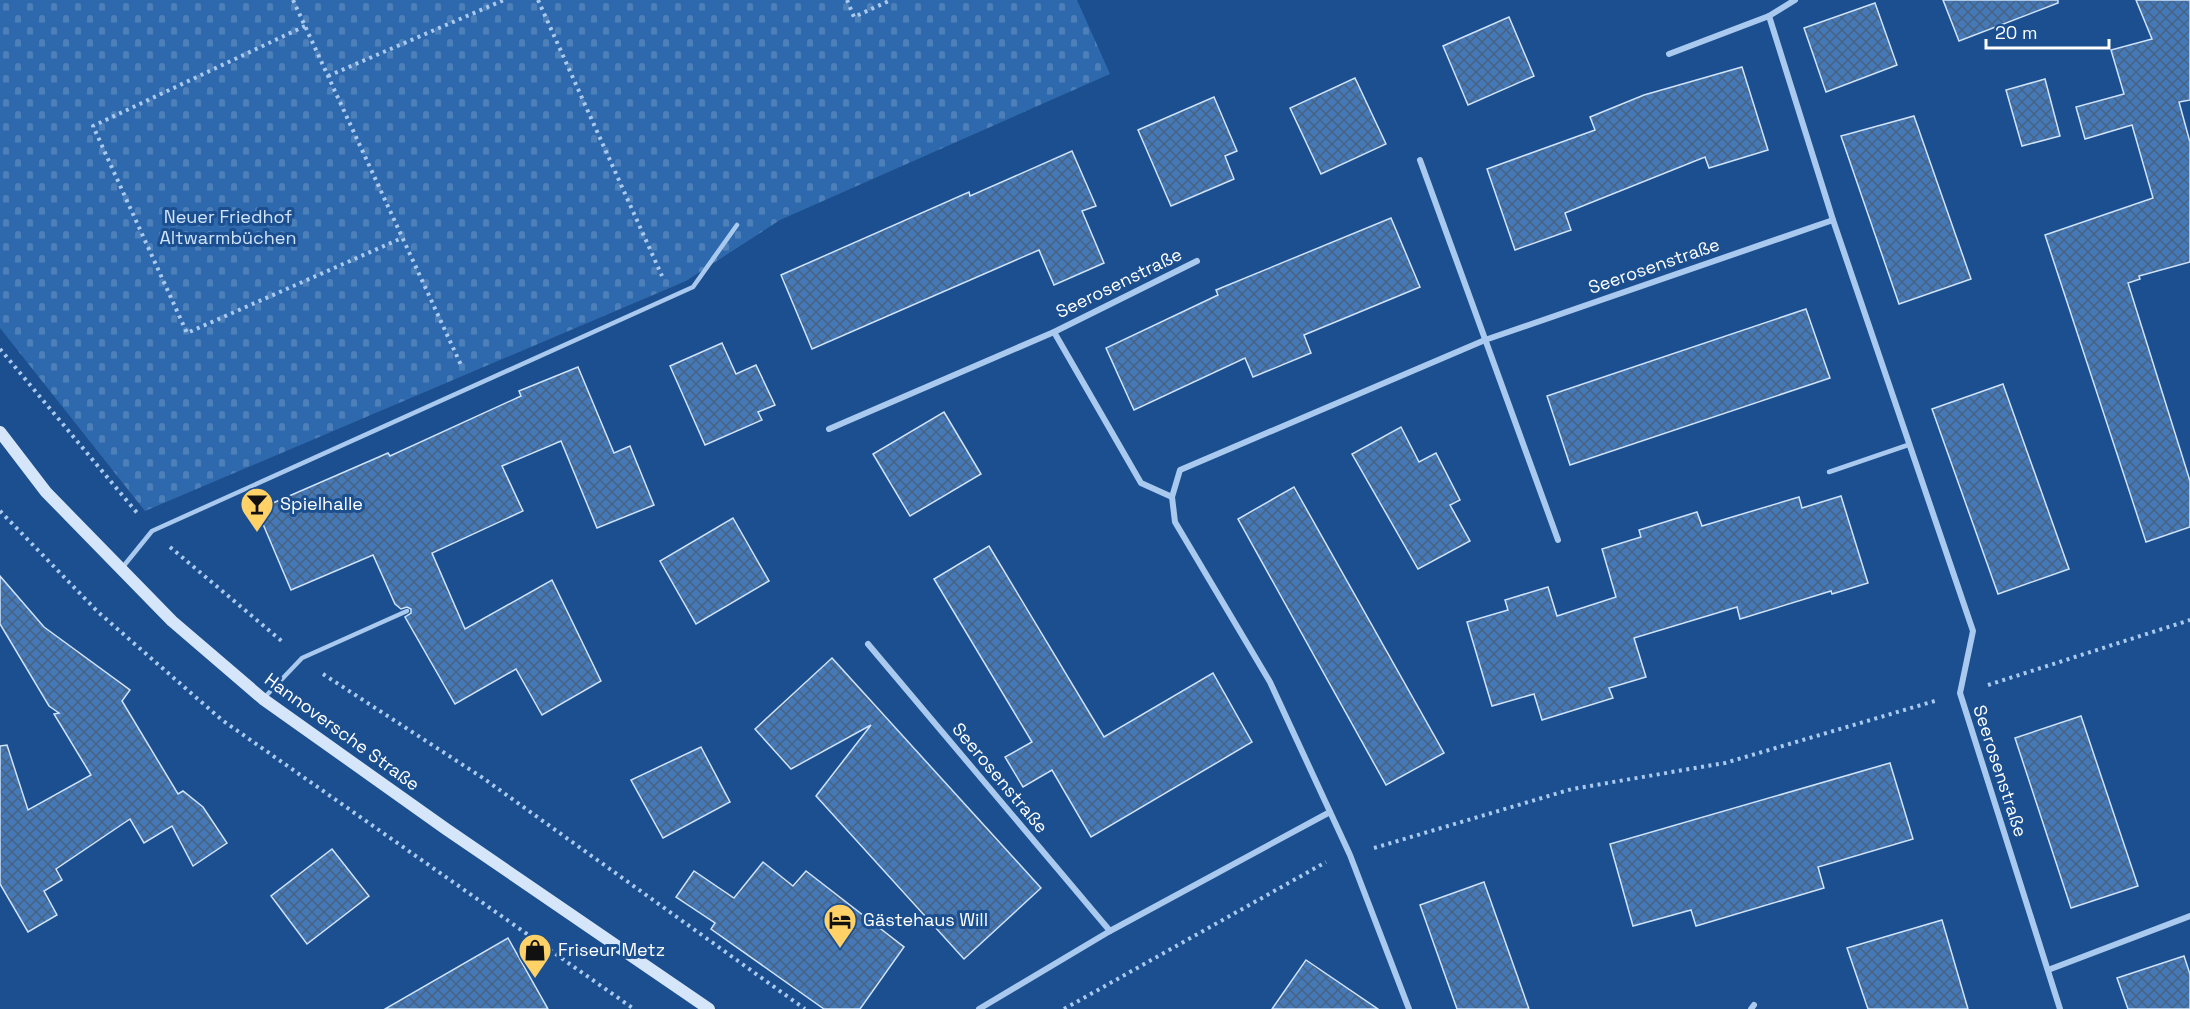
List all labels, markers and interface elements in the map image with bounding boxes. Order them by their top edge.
scale bar [1986,12,2109,50]
text: 20 m [1995,21,2038,44]
park label: Neuer Friedhof Altwarmbüchen [159,205,297,249]
street label: Seerosenstraße [1585,232,1723,299]
street label: Seerosenstraße [1052,242,1186,323]
bar icon: Spielhalle [239,486,275,533]
place label: Spielhalle [280,492,363,515]
street label: Hannoversche Straße [260,668,424,796]
street label: Seerosenstraße [1968,702,2033,840]
street label: Seerosenstraße [947,718,1053,838]
hotel icon: Gästehaus Will [822,902,858,949]
place label: Gästehaus Will [863,908,988,931]
shop icon: Friseur Metz [517,932,553,979]
place label: Friseur Metz [558,938,665,961]

